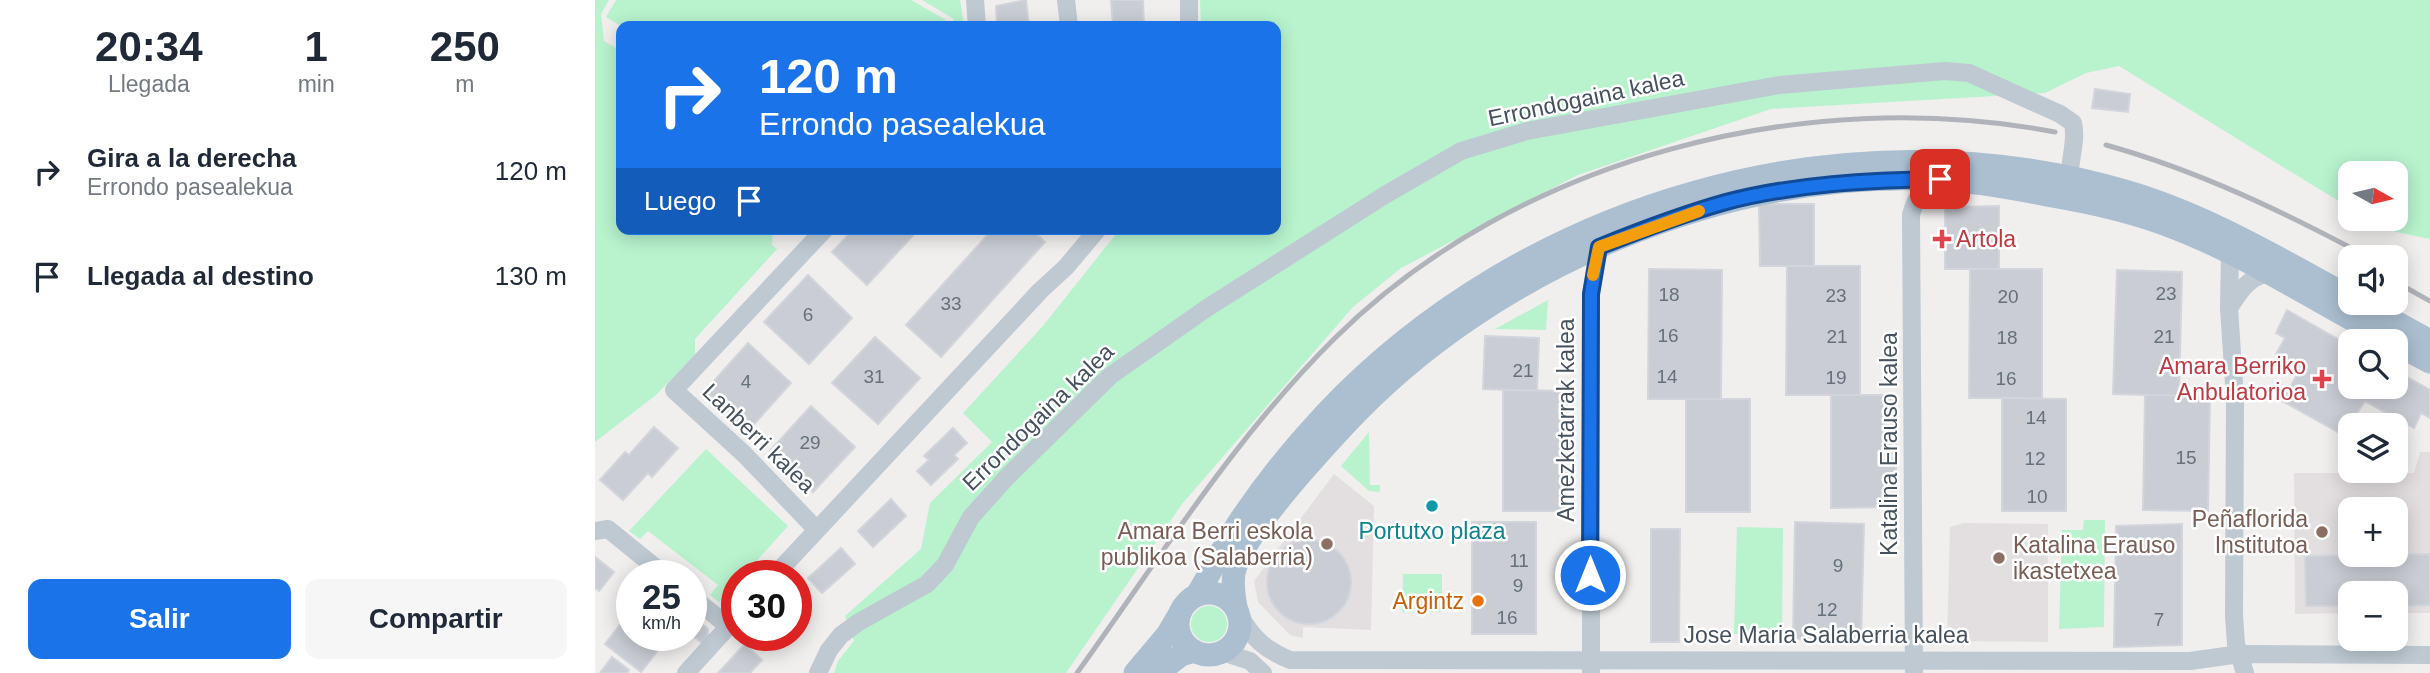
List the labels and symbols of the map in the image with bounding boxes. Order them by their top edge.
street label: Errondogaina kalea [1486,65,1686,131]
pin [1910,149,1970,209]
north arrow [2338,161,2408,231]
place label: Artola [1956,226,2016,252]
marker: Artola [1934,231,1950,247]
house number: 23 [2155,283,2177,304]
house number: 18 [1658,284,1680,305]
house number: 23 [1825,285,1847,306]
house number: 20 [1997,286,2019,307]
house number: 33 [940,293,962,314]
house number: 6 [803,304,813,325]
street label: Amezketarrak kalea [1553,318,1579,522]
house number: 16 [1657,325,1679,346]
house number: 21 [1826,326,1848,347]
house number: 21 [2153,326,2175,347]
house number: 18 [1996,327,2018,348]
street label: Katalina Erauso kalea [1876,332,1902,556]
street label: Errondogaina kalea [957,338,1119,496]
place label: Amara Berriko Anbulatorioa [2159,353,2306,405]
house number: 21 [1512,360,1534,381]
house number: 31 [863,366,885,387]
house number: 14 [1656,366,1678,387]
house number: 19 [1825,367,1847,388]
house number: 16 [1995,368,2017,389]
marker: Amara Berriko Anbulatorioa [2312,369,2332,389]
house number: 4 [741,371,752,392]
street label: Lanberri kalea [698,378,821,498]
house number: 14 [2025,407,2047,428]
house number: 29 [799,432,821,453]
house number: 15 [2175,447,2197,468]
house number: 12 [2024,448,2046,469]
house number: 10 [2026,486,2048,507]
marker: Portutxo plaza [1424,498,1440,514]
place label: Peñaflorida Institutoa [2192,506,2308,558]
place label: Amara Berri eskola publikoa (Salaberria) [1101,518,1313,570]
place label: Portutxo plaza [1358,518,1506,544]
marker: Peñaflorida Institutoa [2314,524,2330,540]
place label: Katalina Erauso ikastetxea [2013,532,2175,584]
marker: Amara Berri eskola publikoa (Salaberria) [1319,536,1335,552]
position arrow [1553,538,1627,612]
house number: 11 [1509,550,1529,571]
marker: Katalina Erauso ikastetxea [1991,550,2007,566]
house number: 9 [1833,555,1843,576]
speed limit sign: 30 [721,560,812,651]
house number: 9 [1513,575,1523,596]
place label: Argintz [1392,588,1464,614]
marker: Argintz [1470,593,1486,609]
house number: 12 [1816,599,1838,620]
house number: 16 [1496,607,1518,628]
house number: 7 [2154,609,2164,630]
street label: Jose Maria Salaberria kalea [1683,622,1969,648]

